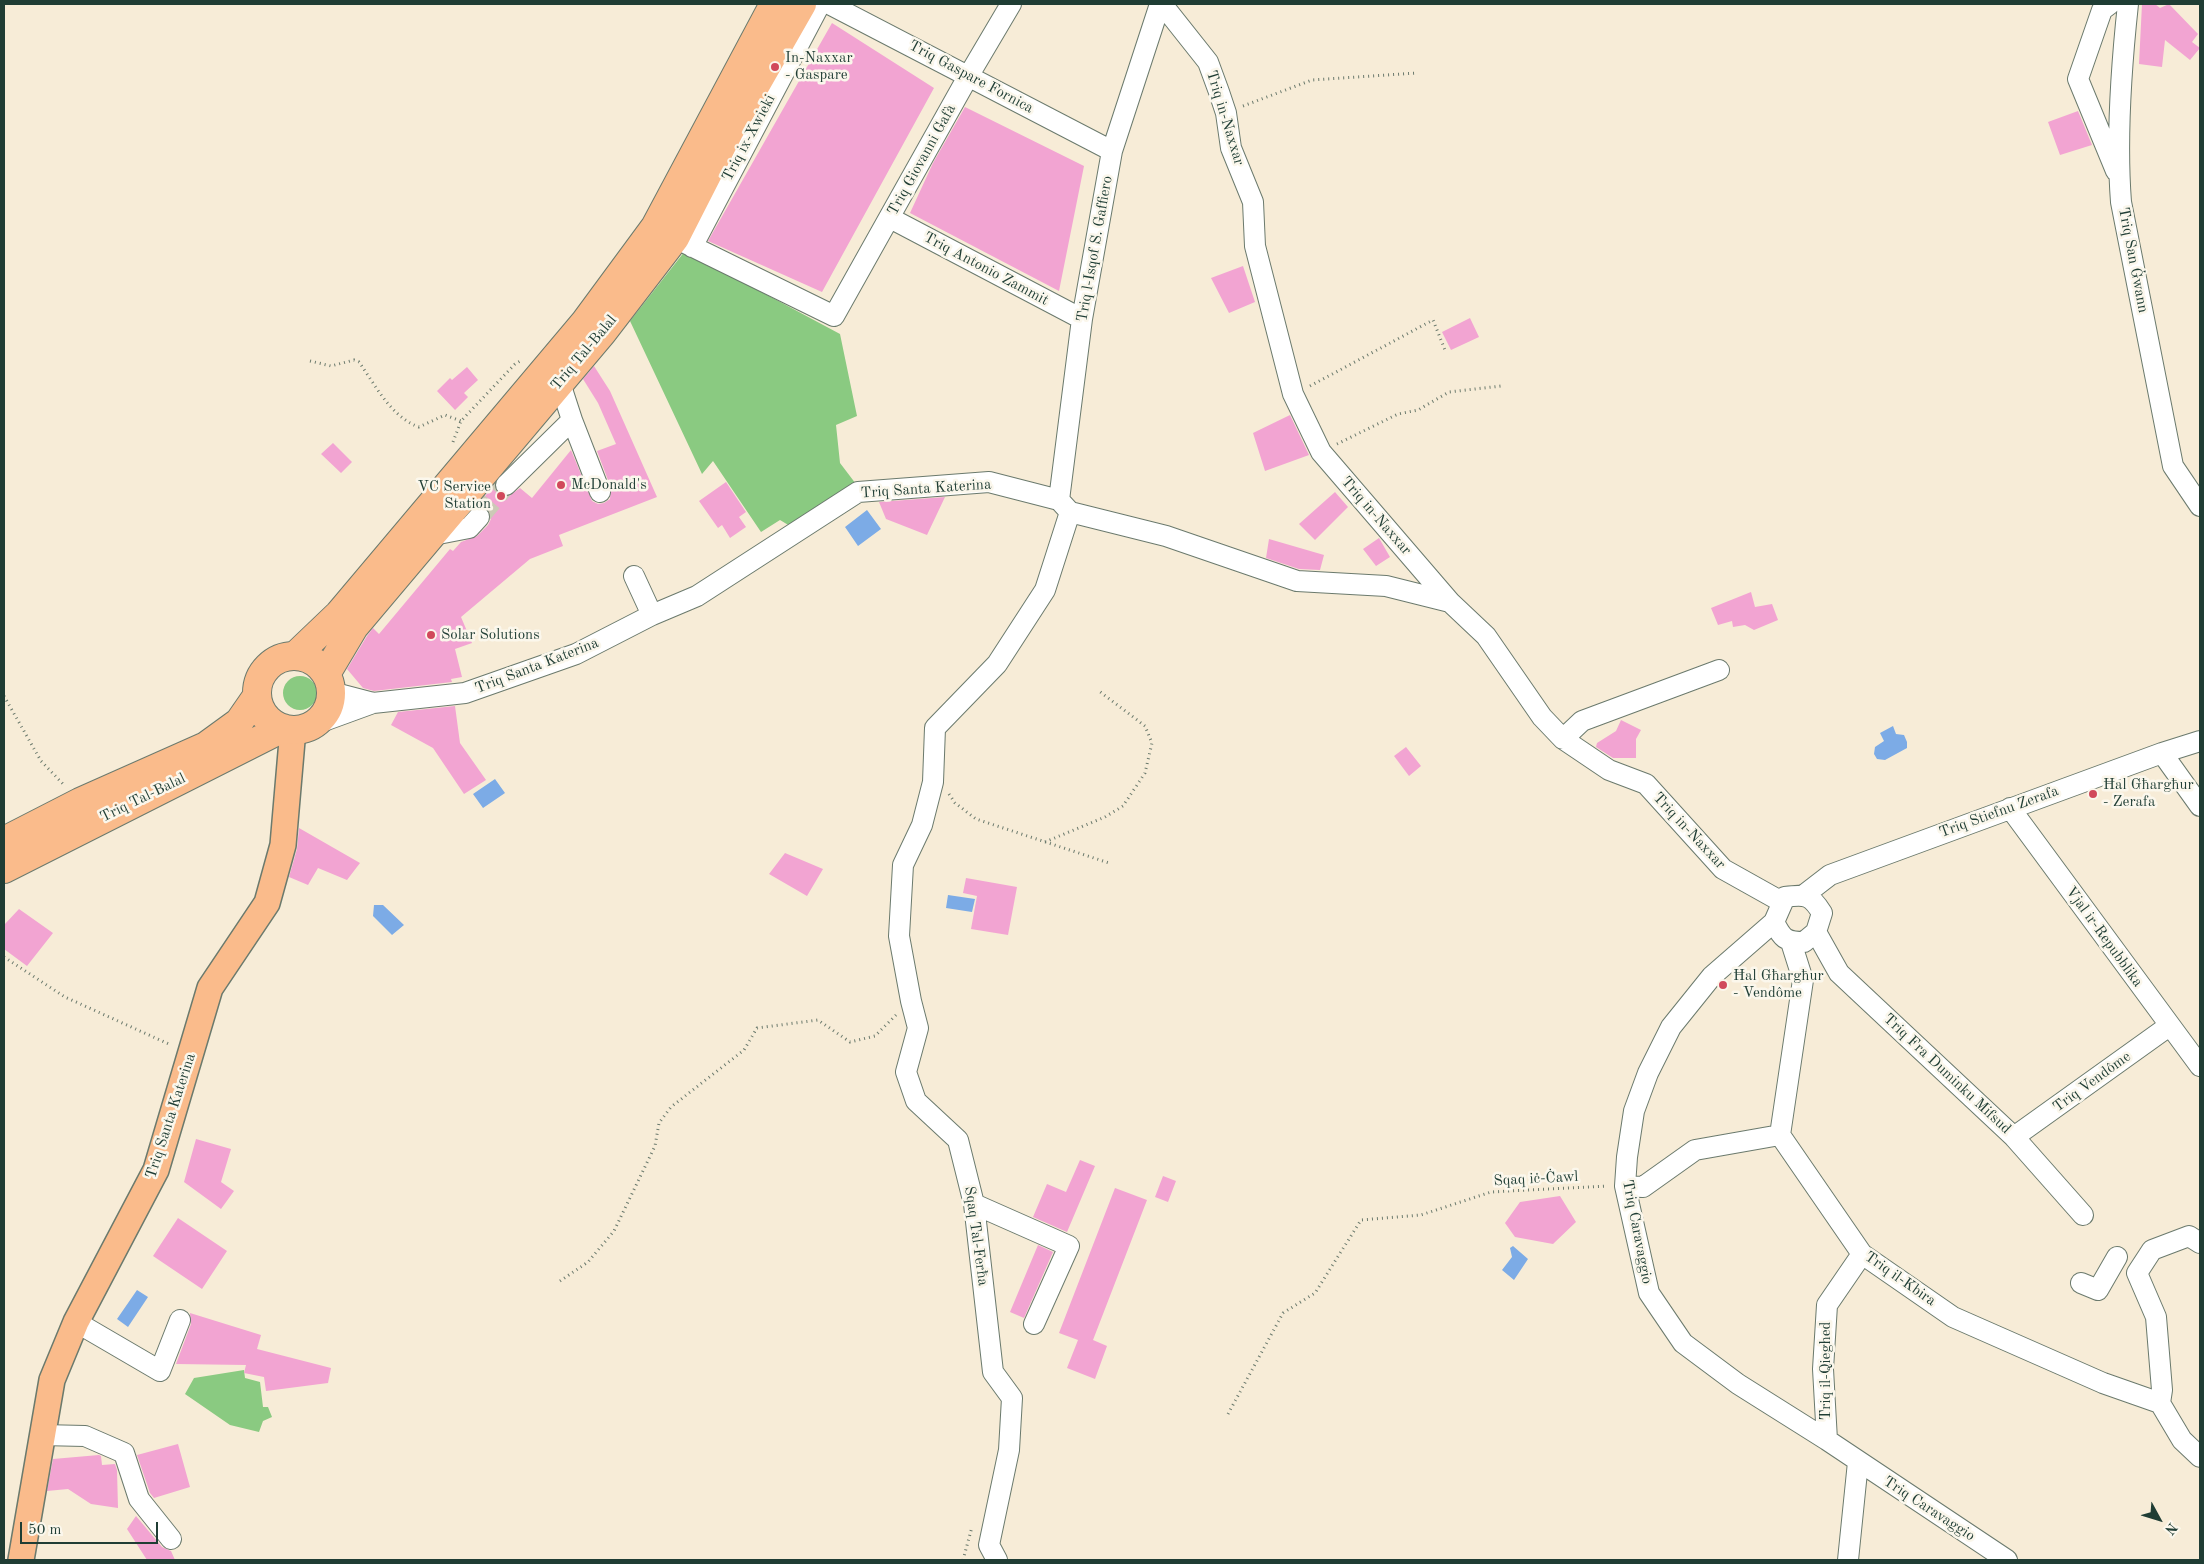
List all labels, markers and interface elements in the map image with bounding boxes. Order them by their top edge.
street label: Triq Gaspare Fornica [906,37,1036,117]
place label: In-Naxxar - Gaspare [785,49,853,84]
marker: In-Naxxar - Gaspare [769,61,781,73]
street label: Triq in-Naxxar [1202,68,1248,168]
street label: Triq ix-Xwieki [719,92,779,184]
street label: Triq Giovanni Gafà [884,101,960,219]
street label: Triq l-Isqof S. Gaffiero [1073,175,1117,323]
street label: Triq San Ġwann [2114,206,2152,314]
street label: Triq Antonio Zammit [920,228,1052,310]
street label: Triq Tal-Balal [547,312,621,394]
street label: Triq in-Naxxar [1337,473,1415,559]
street label: Triq Santa Katerina [860,475,992,503]
place label: McDonald's [571,476,647,494]
place label: VC Service Station [417,478,491,513]
marker: McDonald's [555,479,567,491]
marker: VC Service Station [495,490,507,502]
place label: Solar Solutions [441,626,540,644]
marker: Solar Solutions [425,629,437,641]
street label: Triq Santa Katerina [473,634,601,698]
street label: Triq Tal-Balal [97,770,189,826]
place label: Ħal Għargħur - Zerafa [2103,776,2194,811]
street label: Triq Stiefnu Zerafa [1937,782,2061,842]
marker: Ħal Għargħur - Zerafa [2087,788,2099,800]
street label: Triq in-Naxxar [1649,789,1729,873]
street label: Vjal ir-Repubblika [2061,883,2147,991]
place label: Ħal Għargħur - Vendôme [1733,967,1824,1002]
marker: Ħal Għargħur - Vendôme [1717,979,1729,991]
street label: Triq Fra Duminku Mifsud [1879,1010,2015,1138]
street label: Triq Vendôme [2050,1048,2134,1116]
street label: Triq Santa Katerina [142,1051,200,1181]
street label: Sqaq iċ-Ċawl [1493,1168,1579,1190]
street label: Triq Caravaggio [1618,1178,1656,1286]
street label: Sqaq Tal-Ferħa [960,1185,992,1287]
street label: Triq il-Kbira [1861,1248,1939,1310]
street label: Triq il-Qieghed [1817,1322,1835,1420]
street label: Triq Caravaggio [1880,1473,1978,1545]
north arrow [2134,1494,2184,1544]
scale bar [22,1512,160,1544]
text: N [2162,1520,2179,1537]
text: 50 m [28,1523,62,1538]

